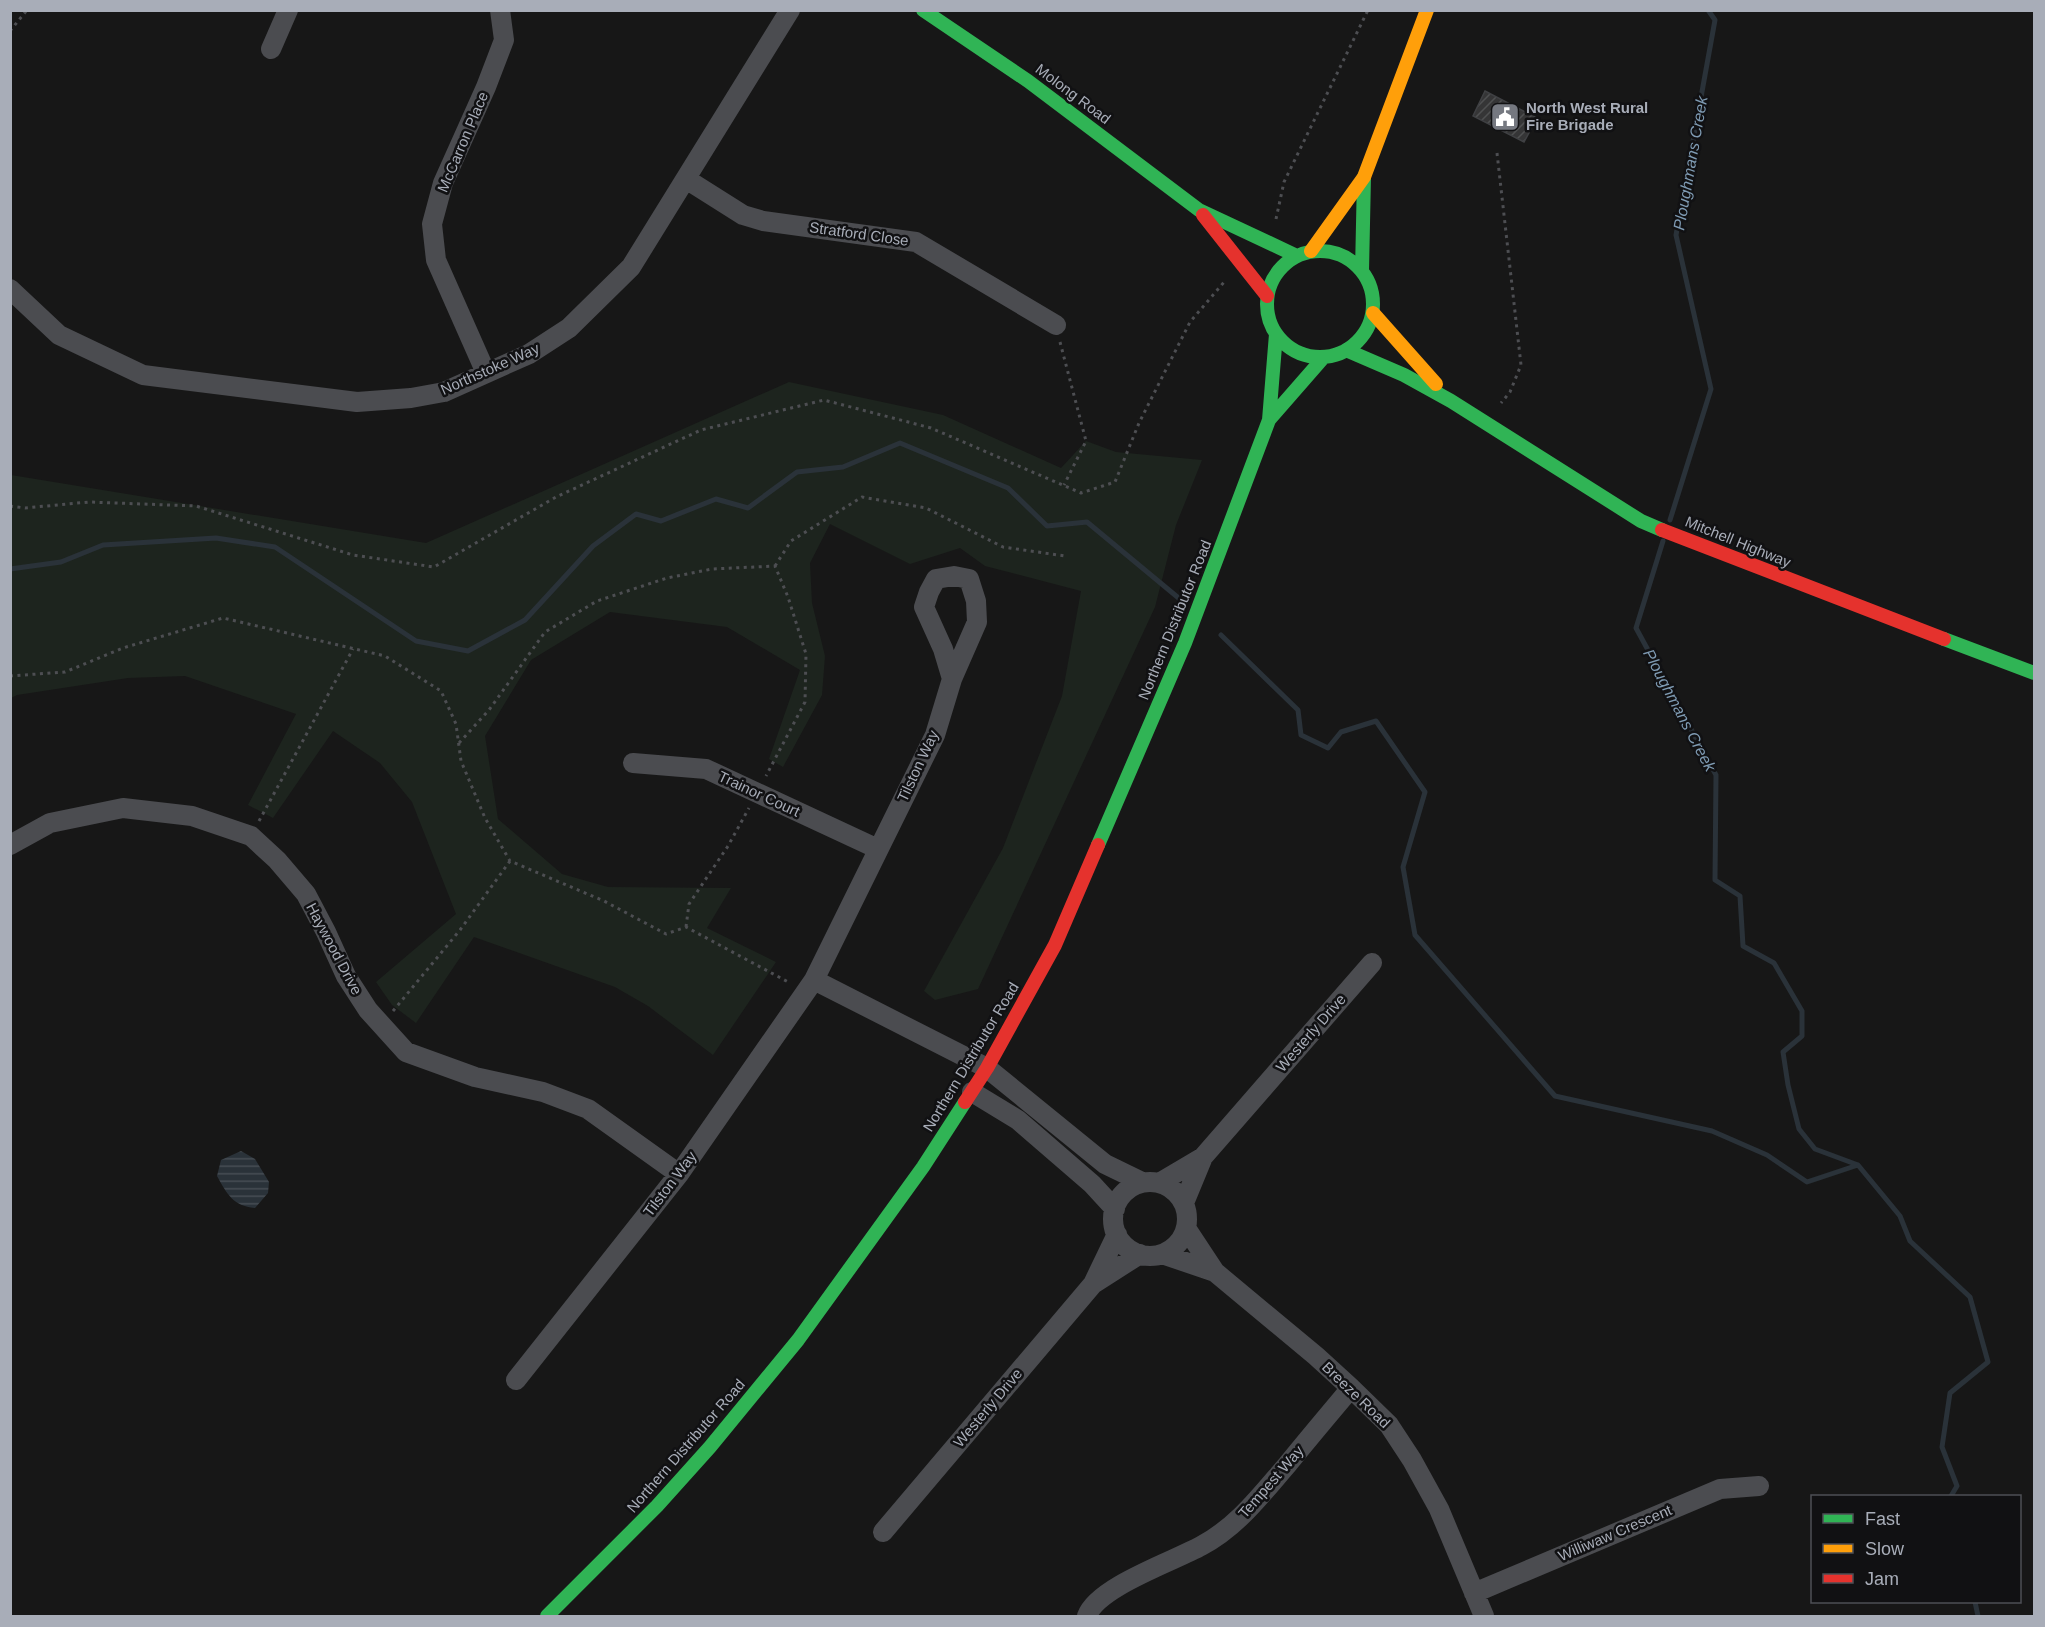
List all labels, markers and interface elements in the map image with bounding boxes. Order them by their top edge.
street label: Molong Road [1033,60,1114,127]
street label: McCarron Place [434,89,491,195]
water label: Ploughmans Creek [1670,94,1711,232]
place label: North West Rural Fire Brigade [1526,99,1648,133]
public building icon: North West Rural Fire Brigade [1489,101,1521,133]
street label: Stratford Close [808,218,910,249]
street label: Northstoke Way [438,339,542,398]
street label: Mitchell Highway [1683,513,1794,571]
street label: Northern Distributor Road [1135,537,1214,702]
water label: Ploughmans Creek [1640,646,1719,775]
street label: Tilston Way [894,727,942,804]
street label: Trainor Court [716,767,803,820]
street label: Haywood Drive [303,900,366,998]
street label: Northern Distributor Road [919,979,1022,1134]
street label: Westerly Drive [1272,990,1349,1075]
street label: Tilston Way [640,1147,700,1220]
street label: Breeze Road [1319,1358,1394,1431]
street label: Westerly Drive [950,1365,1025,1450]
street label: Northern Distributor Road [623,1376,748,1516]
street label: Tempest Way [1235,1442,1307,1521]
legend [1811,1495,2021,1603]
street label: Williwaw Crescent [1555,1501,1675,1564]
text: Fast [1865,1509,1900,1529]
text: Slow [1865,1539,1905,1559]
text: Jam [1865,1569,1899,1589]

